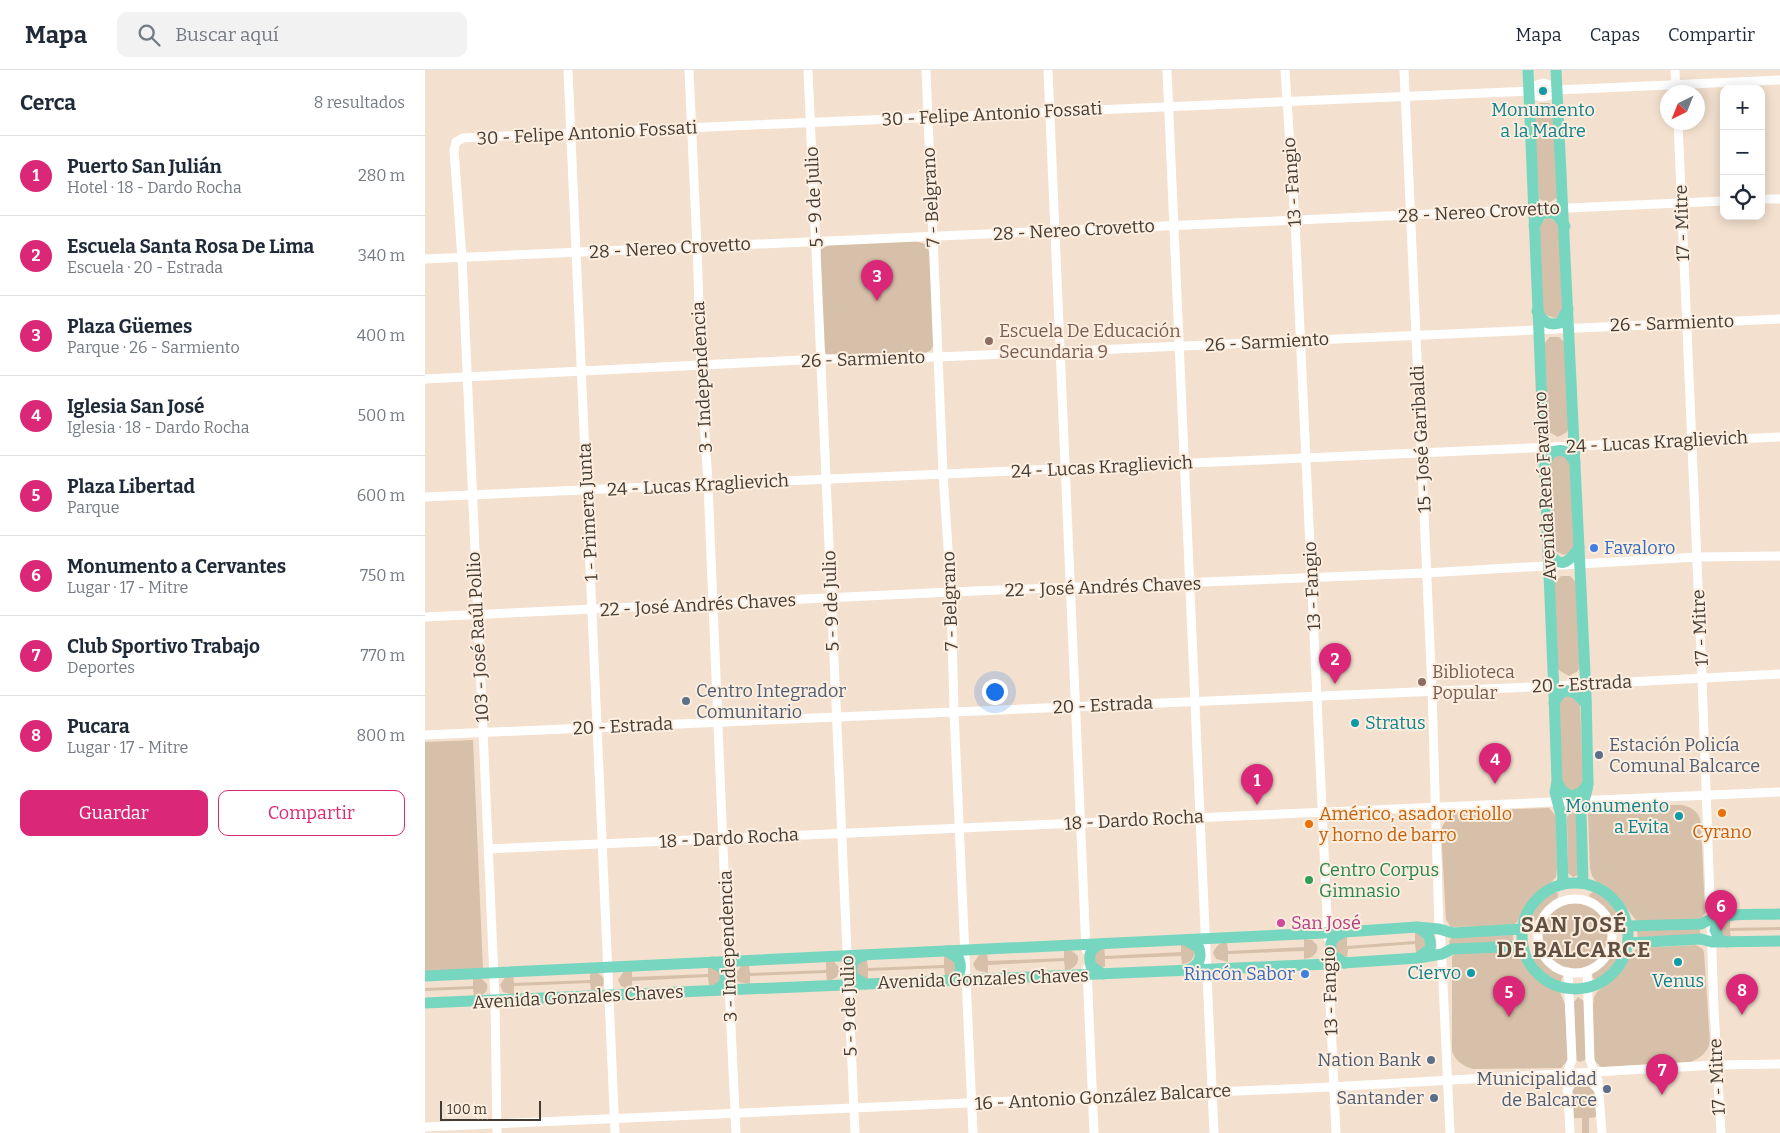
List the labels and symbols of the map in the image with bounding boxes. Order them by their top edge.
marker: Monumento a la Madre [1537,85,1549,97]
north arrow [1660,85,1705,130]
street label: 30 - Felipe Antonio Fossati [881,97,1103,131]
place label: Monumento a la Madre [1491,99,1595,142]
street label: 30 - Felipe Antonio Fossati [476,116,698,150]
street label: 13 - Fangio [1278,137,1306,227]
street label: 5 - 9 de Julio [800,146,828,248]
street label: 7 - Belgrano [917,147,945,247]
street label: 17 - Mitre [1670,184,1694,262]
street label: 28 - Nereo Crovetto [1398,197,1560,227]
street label: 28 - Nereo Crovetto [993,215,1155,245]
street label: 28 - Nereo Crovetto [589,233,751,263]
pin: 3 [861,260,893,301]
street label: 3 - Independencia [687,300,717,453]
street label: 26 - Sarmiento [1610,310,1734,336]
place label: Escuela De Educación Secundaria 9 [999,320,1181,363]
street label: 26 - Sarmiento [1204,328,1330,356]
marker: Escuela De Educación Secundaria 9 [983,335,995,347]
street label: 26 - Sarmiento [801,346,925,372]
street label: 15 - José Garibaldi [1406,365,1436,513]
street label: Avenida René Favaloro [1529,391,1561,581]
street label: 24 - Lucas Kraglievich [1566,426,1748,458]
street label: 1 - Primera Junta [573,442,603,582]
street label: 24 - Lucas Kraglievich [1011,451,1193,483]
street label: 24 - Lucas Kraglievich [607,469,789,501]
place label: Favaloro [1604,537,1675,559]
street label: 13 - Fangio [1299,541,1325,631]
marker: Favaloro [1588,542,1600,554]
street label: 5 - 9 de Julio [818,550,844,652]
street label: 103 - José Raúl Pollio [463,551,493,723]
street label: 7 - Belgrano [937,551,963,651]
street label: 22 - José Andrés Chaves [1004,573,1202,601]
street label: 22 - José Andrés Chaves [599,589,797,621]
street label: 17 - Mitre [1687,589,1713,667]
pin: 2 [1319,643,1351,684]
place label: Biblioteca Popular [1432,661,1515,704]
street label: 20 - Estrada [1531,670,1633,698]
marker: Biblioteca Popular [1416,676,1428,688]
your location [982,679,1008,705]
place label: Centro Integrador Comunitario [696,680,846,723]
street label: 20 - Estrada [1052,691,1154,719]
marker: Centro Integrador Comunitario [680,695,692,707]
street label: 20 - Estrada [572,712,674,740]
place label: Stratus [1365,712,1426,734]
marker: Stratus [1349,717,1361,729]
place label: Estación Policía Comunal Balcarce [1609,734,1760,777]
pin: 4 [1479,743,1511,784]
marker: Estación Policía Comunal Balcarce [1593,749,1605,761]
pin: 1 [1241,764,1273,805]
place label: Monumento a Evita [1565,795,1669,838]
place label: Américo, asador criollo y horno de barro [1318,803,1512,846]
street label: 18 - Dardo Rocha [1064,805,1205,835]
marker: Cyrano [1716,807,1728,819]
marker: Monumento a Evita [1673,810,1685,822]
marker: Américo, asador criollo y horno de barro [1303,818,1315,830]
place label: Cyrano [1692,821,1752,843]
street label: 18 - Dardo Rocha [659,823,800,853]
place label: Centro Corpus Gimnasio [1319,859,1439,902]
street label: 3 - Independencia [714,870,742,1022]
marker: Centro Corpus Gimnasio [1303,874,1315,886]
pin: 6 [1705,890,1737,931]
district label: SAN JOSÉ DE BALCARCE [1497,911,1651,963]
place label: San José [1291,912,1361,934]
marker: San José [1275,917,1287,929]
street label: 13 - Fangio [1317,946,1343,1036]
street label: 5 - 9 de Julio [836,955,862,1057]
marker: Venus [1672,956,1684,968]
place label: Ciervo [1407,962,1461,984]
place label: Rincón Sabor [1183,963,1295,985]
street label: Avenida Gonzales Chaves [877,964,1089,994]
marker: Ciervo [1465,967,1477,979]
marker: Rincón Sabor [1299,968,1311,980]
place label: Venus [1652,970,1704,992]
pin: 8 [1726,974,1758,1015]
pin: 5 [1493,976,1525,1017]
street label: Avenida Gonzales Chaves [472,980,684,1014]
street label: 17 - Mitre [1704,1038,1730,1116]
place label: Nation Bank [1317,1049,1422,1071]
marker: Nation Bank [1425,1054,1437,1066]
pin: 7 [1646,1054,1678,1095]
place label: Municipalidad de Balcarce [1477,1068,1597,1111]
street label: 16 - Antonio González Balcarce [974,1079,1232,1115]
marker: Municipalidad de Balcarce [1601,1083,1613,1095]
place label: Santander [1336,1087,1424,1109]
marker: Santander [1428,1092,1440,1104]
scale bar [440,1098,541,1121]

